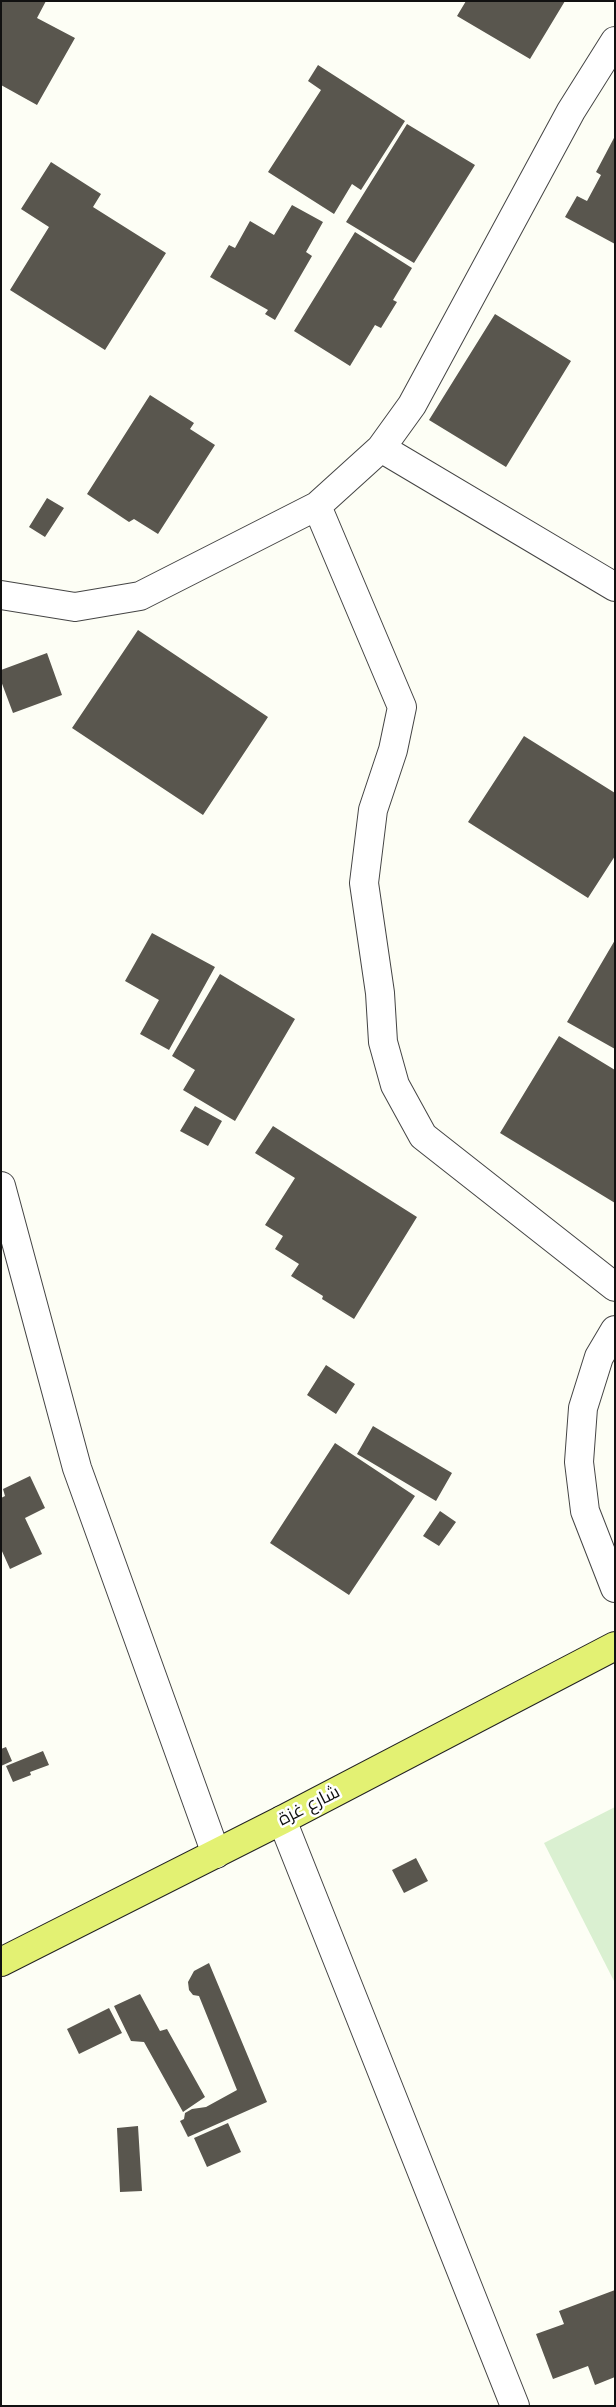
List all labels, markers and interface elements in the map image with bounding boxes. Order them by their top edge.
street label: شارع غزة [274,1781,344,1831]

